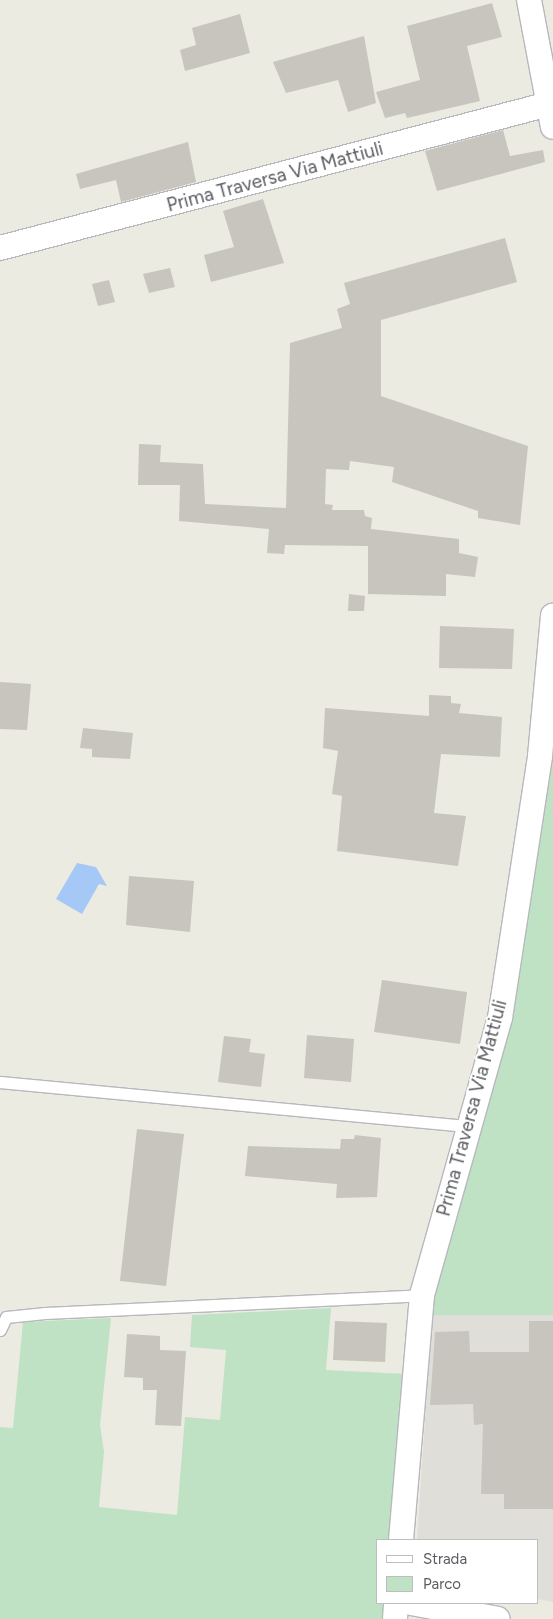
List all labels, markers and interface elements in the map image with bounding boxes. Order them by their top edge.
street label: Prima Traversa Via Mattiuli [164,137,386,217]
street label: Prima Traversa Via Mattiuli [432,997,512,1219]
legend [376,1539,538,1604]
text: Strada [423,1550,467,1568]
text: Parco [423,1575,461,1593]

